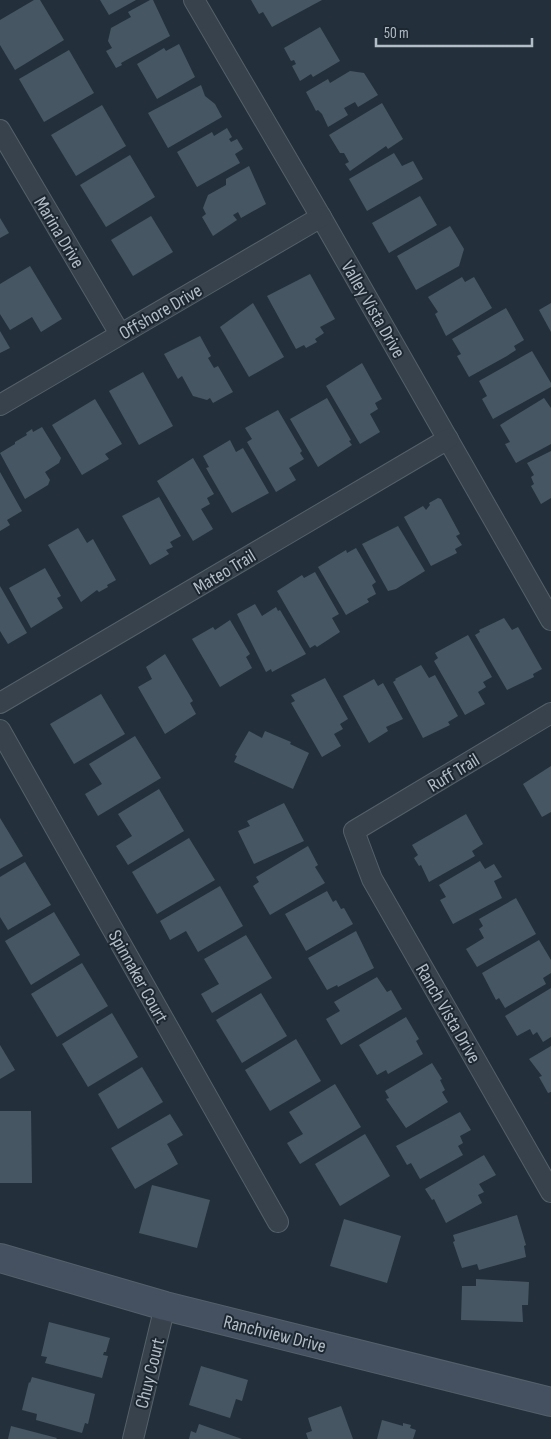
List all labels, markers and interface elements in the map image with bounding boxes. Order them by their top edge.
scale bar [376,15,532,47]
text: 50 m [384,24,409,43]
street label: Marina Drive [28,193,89,273]
street label: Valley Vista Drive [336,257,410,362]
street label: Offshore Drive [115,279,206,345]
street label: Mateo Trail [189,545,260,600]
street label: Ruff Trail [424,749,484,798]
street label: Spinnaker Court [103,926,173,1027]
street label: Ranch Vista Drive [410,960,485,1068]
street label: Ranchview Drive [221,1311,328,1358]
street label: Chuy Court [131,1335,170,1411]

